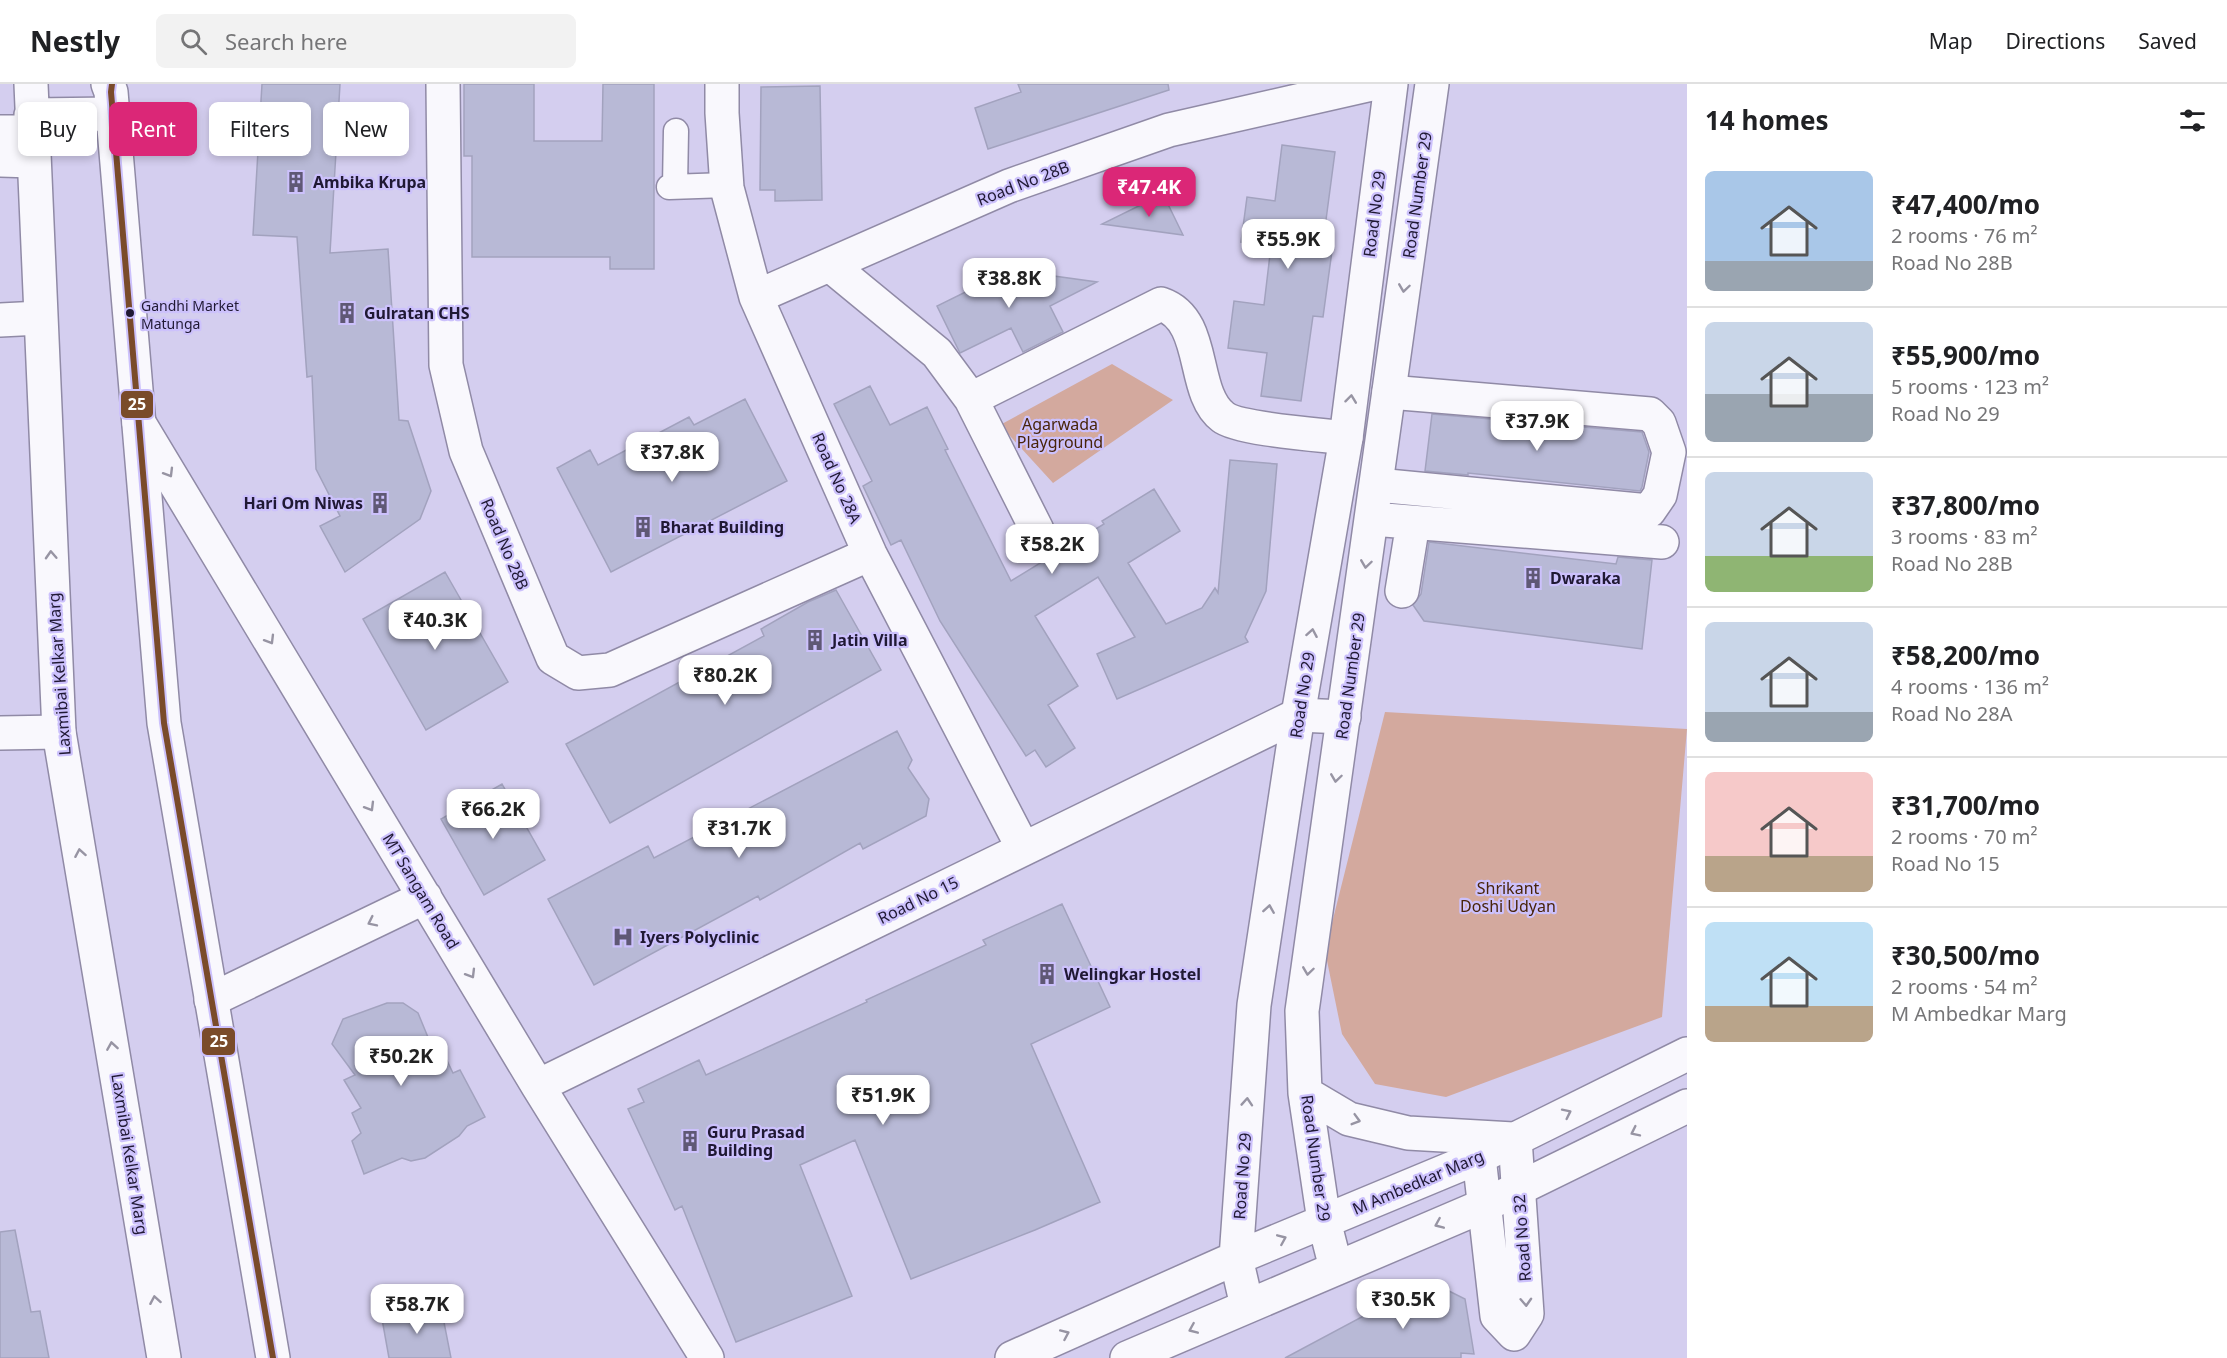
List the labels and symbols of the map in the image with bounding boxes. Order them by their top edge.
street label: Road Number 29 [1397,130,1437,260]
street label: Road No 28B [974,155,1072,211]
pin: ₹47.4K [1100,167,1198,218]
building icon: Ambika Krupa [284,170,308,194]
street label: Road No 29 [1358,170,1390,258]
place label: Ambika Krupa [313,171,426,193]
pin: ₹55.9K [1239,219,1337,270]
pin: ₹38.8K [960,258,1058,309]
one-way arrow [1398,283,1410,292]
place label: Gandhi Market Matunga [141,296,239,333]
building icon: Gulratan CHS [335,301,359,325]
place label: Gulratan CHS [364,302,470,324]
marker: Gandhi Market Matunga [124,307,136,319]
line badge: 25 [120,390,154,419]
text: 25 [128,393,146,415]
one-way arrow [1344,395,1356,404]
pin: ₹37.9K [1488,401,1586,452]
park label: Agarwada Playground [1017,413,1103,453]
street label: Road No 28A [807,429,867,528]
pin: ₹37.8K [623,432,721,483]
one-way arrow [162,467,174,477]
building icon: Hari Om Niwas [368,491,392,515]
place label: Hari Om Niwas [244,492,363,514]
street label: Road No 28B [476,495,534,593]
building icon: Bharat Building [631,515,655,539]
place label: Bharat Building [660,516,784,538]
pin: ₹58.2K [1003,524,1101,575]
one-way arrow [45,551,58,560]
one-way arrow [1360,559,1372,569]
building icon: Dwaraka [1521,566,1545,590]
place label: Dwaraka [1550,567,1621,589]
street label: Laxmibai Kelkar Marg [42,592,76,756]
pin: ₹40.3K [386,600,484,651]
street label: Road Number 29 [1330,611,1370,741]
building icon: Jatin Villa [803,628,827,652]
place label: Jatin Villa [830,629,907,651]
one-way arrow [1305,629,1318,639]
one-way arrow [262,634,274,644]
street label: Road No 29 [1284,650,1320,740]
pin: ₹80.2K [676,655,774,706]
one-way arrow [1330,773,1342,782]
pin: ₹66.2K [444,789,542,840]
one-way arrow [363,801,375,811]
pin: ₹31.7K [690,808,788,859]
street label: MT Sangam Road [378,829,464,953]
one-way arrow [74,849,87,859]
street label: Road No 15 [874,871,962,929]
park label: Shrikant Doshi Udyan [1460,877,1556,917]
one-way arrow [1262,904,1274,913]
one-way arrow [367,915,378,927]
hospital icon: Iyers Polyclinic [611,925,635,949]
place label: Iyers Polyclinic [640,926,759,948]
building icon: Welingkar Hostel [1035,962,1059,986]
place label: Welingkar Hostel [1064,963,1201,985]
one-way arrow [1303,966,1315,976]
one-way arrow [464,968,476,978]
line badge: 25 [201,1027,236,1056]
text: 25 [210,1030,228,1052]
pin: ₹50.2K [352,1036,450,1087]
one-way arrow [106,1041,119,1051]
street label: Laxmibai Kelkar Marg [106,1072,154,1236]
pin: ₹51.9K [834,1075,932,1126]
street label: Road Number 29 [1296,1093,1336,1223]
one-way arrow [1240,1098,1253,1107]
one-way arrow [1561,1109,1572,1120]
one-way arrow [1350,1113,1361,1125]
place label: Guru Prasad Building [707,1121,805,1161]
one-way arrow [1630,1124,1641,1136]
building icon: Guru Prasad Building [678,1129,702,1153]
street label: Road No 29 [1228,1132,1256,1220]
street label: M Ambedkar Marg [1349,1144,1487,1220]
street label: Road No 32 [1508,1194,1536,1282]
one-way arrow [1435,1217,1446,1229]
one-way arrow [1276,1234,1287,1246]
pin: ₹30.5K [1354,1279,1452,1330]
pin: ₹58.7K [368,1284,466,1335]
one-way arrow [149,1296,161,1305]
one-way arrow [1519,1298,1532,1307]
one-way arrow [1188,1322,1199,1334]
one-way arrow [1059,1329,1070,1341]

